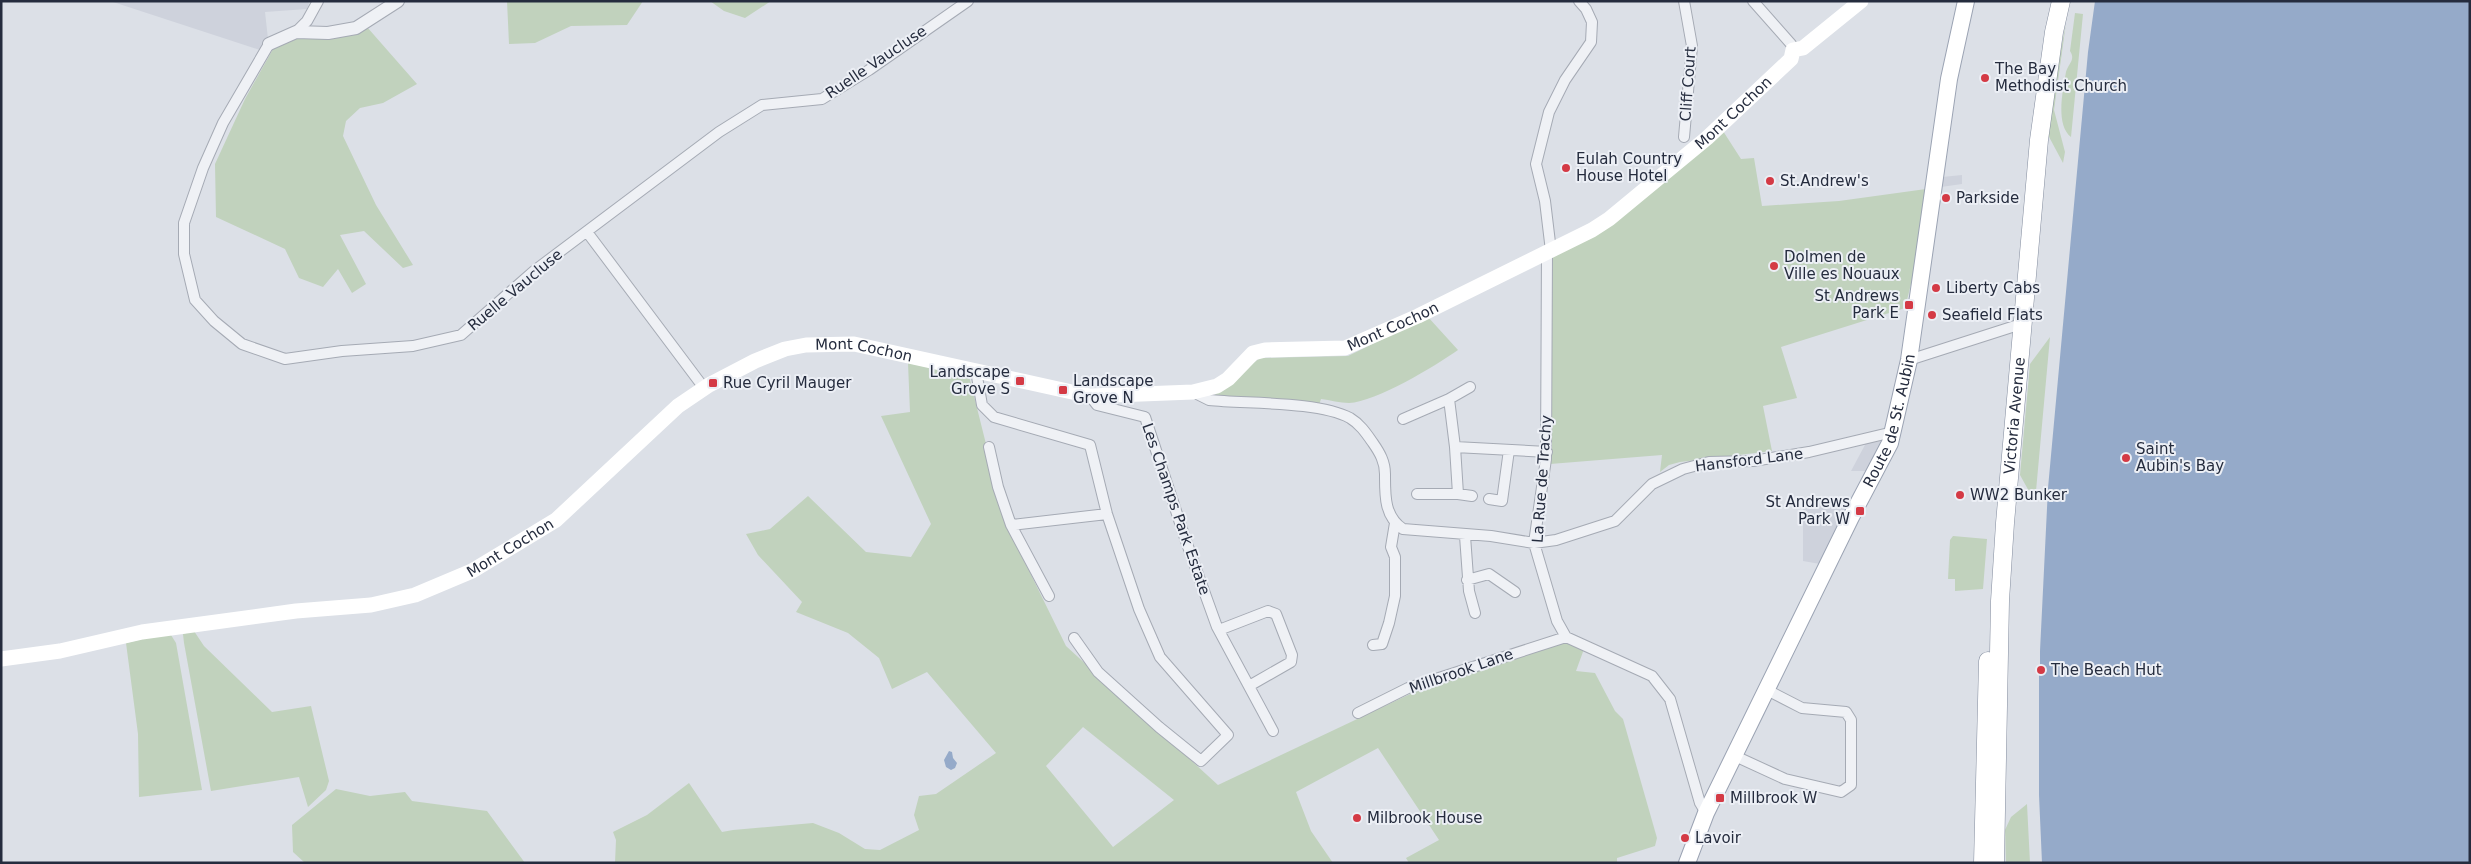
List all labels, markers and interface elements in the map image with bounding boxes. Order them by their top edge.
street label: Ruelle Vaucluse [822,22,930,102]
street label: Cliff Court [1676,46,1700,122]
place label: The Bay Methodist Church [1994,60,2127,95]
marker: The Bay Methodist Church [1979,72,1991,84]
street label: Mont Cochon [1691,73,1775,153]
place label: Eulah Country House Hotel [1576,150,1682,185]
marker: Eulah Country House Hotel [1560,162,1572,174]
place label: St.Andrew's [1780,172,1869,190]
marker: St.Andrew's [1764,175,1776,187]
place label: Parkside [1956,189,2019,207]
marker: Parkside [1940,192,1952,204]
street label: Ruelle Vaucluse [464,245,566,335]
place label: Dolmen de Ville es Nouaux [1784,248,1900,283]
marker: Dolmen de Ville es Nouaux [1768,260,1780,272]
place label: Liberty Cabs [1946,279,2040,297]
marker: Liberty Cabs [1930,282,1942,294]
place label: St Andrews Park E [1814,287,1899,322]
street label: Mont Cochon [1344,298,1442,355]
marker: St Andrews Park E [1903,299,1915,311]
place label: Seafield Flats [1942,306,2043,324]
marker: Seafield Flats [1926,309,1938,321]
street label: Mont Cochon [815,335,914,366]
street label: Route de St. Aubin [1859,353,1919,490]
street label: Victoria Avenue [2000,356,2029,475]
place label: Landscape Grove S [929,363,1010,398]
place label: Landscape Grove N [1073,372,1154,407]
place label: Rue Cyril Mauger [723,374,852,392]
marker: Landscape Grove S [1014,375,1026,387]
marker: Rue Cyril Mauger [707,377,719,389]
marker: Landscape Grove N [1057,384,1069,396]
street label: La Rue de Trachy [1529,414,1555,543]
street label: Les Champs Park Estate [1138,421,1214,597]
place label: Saint Aubin's Bay [2136,440,2224,475]
street label: Hansford Lane [1694,444,1804,476]
marker: Saint Aubin's Bay [2120,452,2132,464]
place label: WW2 Bunker [1970,486,2068,504]
marker: WW2 Bunker [1954,489,1966,501]
place label: St Andrews Park W [1765,493,1850,528]
marker: St Andrews Park W [1854,505,1866,517]
street label: Mont Cochon [463,515,557,581]
street label: Millbrook Lane [1407,645,1515,697]
place label: The Beach Hut [2050,661,2162,679]
marker: The Beach Hut [2035,664,2047,676]
place label: Millbrook W [1730,789,1818,807]
marker: Millbrook W [1714,792,1726,804]
place label: Milbrook House [1367,809,1482,827]
marker: Milbrook House [1351,812,1363,824]
place label: Lavoir [1695,829,1742,847]
marker: Lavoir [1679,832,1691,844]

